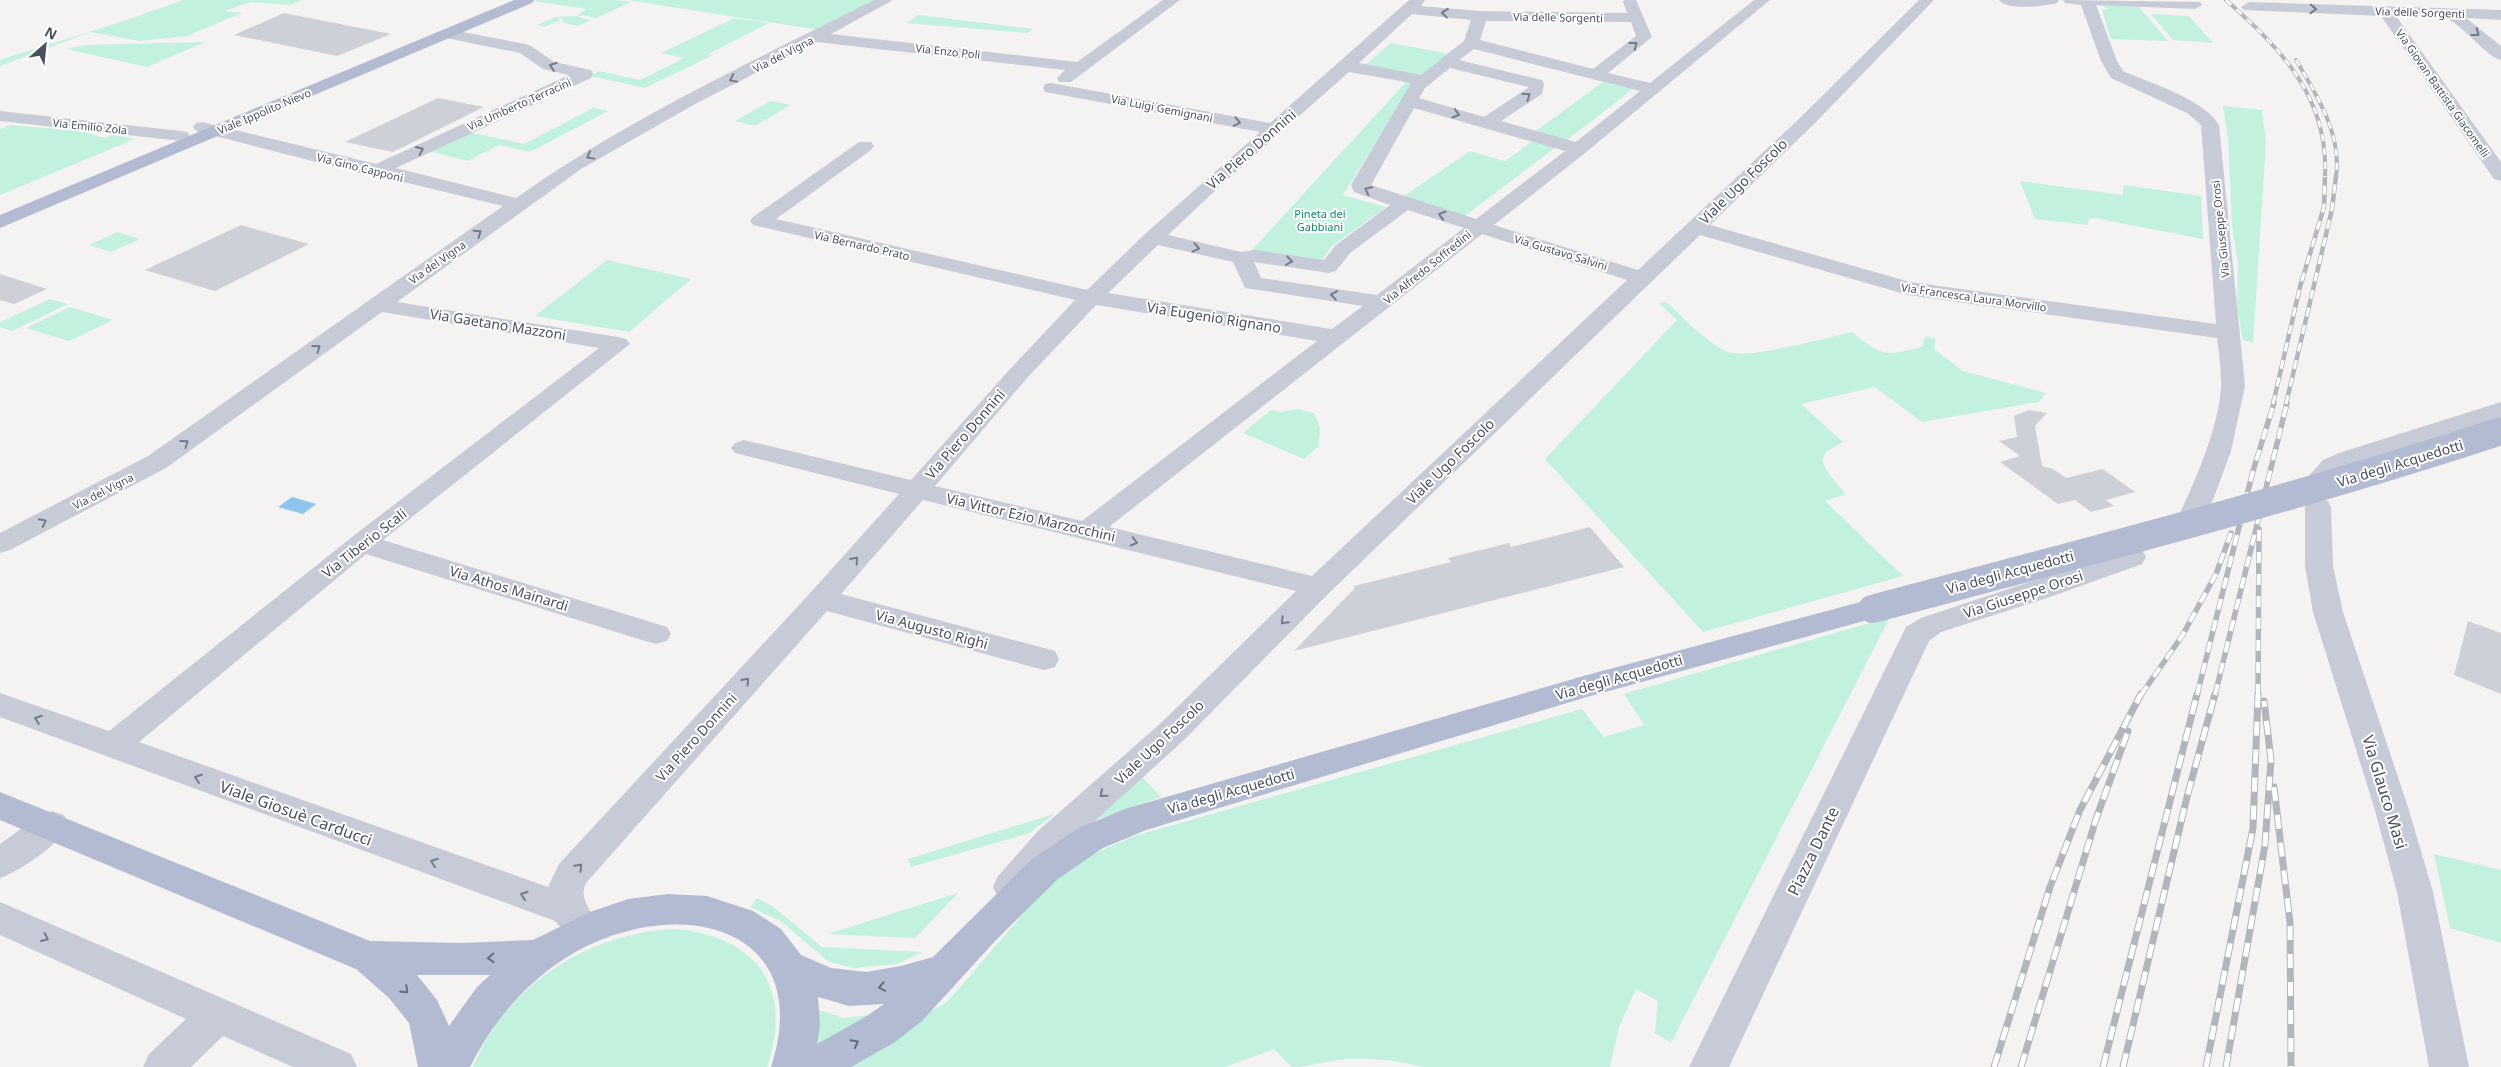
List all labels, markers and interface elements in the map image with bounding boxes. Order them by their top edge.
street label: Via delle Sorgenti [2375,3,2465,21]
one-way arrow [2310,4,2317,14]
one-way arrow [1440,8,1448,19]
street label: Via delle Sorgenti [1513,9,1603,25]
north arrow [20,20,70,70]
text: N [42,22,61,44]
street label: Via Giovan Battista Giacomelli [2393,26,2493,160]
one-way arrow [2470,27,2480,36]
street label: Via del Vigna [750,32,816,76]
street label: Via Enzo Poli [915,40,981,62]
one-way arrow [1628,41,1637,50]
one-way arrow [549,62,558,72]
one-way arrow [730,73,739,83]
street label: Via Umberto Terracini [465,74,573,134]
street label: Viale Ippolito Nievo [215,84,313,137]
street label: Via Luigi Gemignani [1110,91,1214,125]
one-way arrow [1521,93,1531,102]
street label: Via Piero Donnini [1202,105,1300,193]
one-way arrow [1451,109,1459,119]
street label: Via Emilio Zola [52,115,128,137]
one-way arrow [1232,117,1241,127]
street label: Viale Ugo Foscolo [1695,134,1791,228]
one-way arrow [415,146,424,156]
street label: Via Gino Capponi [315,149,405,185]
one-way arrow [587,149,596,159]
street label: Via Giuseppe Orosi [2207,180,2233,278]
one-way arrow [1364,186,1373,197]
park label: Pineta dei Gabbiani [1294,206,1346,234]
one-way arrow [1438,210,1446,220]
street label: Via Bernardo Prato [813,227,912,263]
street label: Via Alfredo Soffredini [1380,227,1474,307]
one-way arrow [472,230,482,239]
street label: Via Gustavo Salvini [1512,231,1610,273]
street label: Via del Vigna [406,237,468,287]
one-way arrow [1192,242,1201,253]
one-way arrow [1285,255,1293,266]
street label: Via Francesca Laura Morvillo [1900,279,2048,315]
one-way arrow [1330,291,1338,301]
street label: Via Eugenio Rignano [1146,297,1282,337]
street label: Via Gaetano Mazzoni [429,304,567,344]
one-way arrow [311,345,321,354]
street label: Via Piero Donnini [921,385,1009,483]
street label: Viale Ugo Foscolo [1402,414,1498,508]
street label: Via degli Acquedotti [2335,435,2465,491]
one-way arrow [179,440,189,449]
street label: Via del Vigna [70,469,136,513]
street label: Via Vittor Ezio Marzocchini [945,488,1117,546]
street label: Via Tiberio Scali [318,504,410,582]
one-way arrow [38,518,47,528]
one-way arrow [1130,536,1139,547]
street label: Via degli Acquedotti [1944,546,2076,598]
one-way arrow [849,557,858,566]
street label: Via Athos Mainardi [447,561,571,615]
street label: Via Giuseppe Orosi [1961,566,2085,622]
street label: Via Augusto Righi [874,605,990,653]
one-way arrow [1281,615,1290,624]
street label: Via degli Acquedotti [1553,650,1685,704]
one-way arrow [740,678,749,687]
street label: Via Piero Donnini [651,689,741,785]
street label: Viale Ugo Foscolo [1110,696,1208,788]
one-way arrow [34,715,43,725]
street label: Via Glauco Masi [2357,732,2413,852]
street label: Via degli Acquedotti [1165,764,1297,818]
one-way arrow [195,774,203,784]
street label: Viale Giosuè Carducci [217,775,375,851]
one-way arrow [1100,788,1109,797]
street label: Piazza Dante [1782,803,1844,899]
one-way arrow [430,858,438,868]
one-way arrow [573,864,582,873]
one-way arrow [520,891,528,901]
one-way arrow [40,931,49,942]
one-way arrow [487,953,495,964]
one-way arrow [878,982,886,992]
one-way arrow [399,984,408,993]
one-way arrow [850,1039,859,1049]

